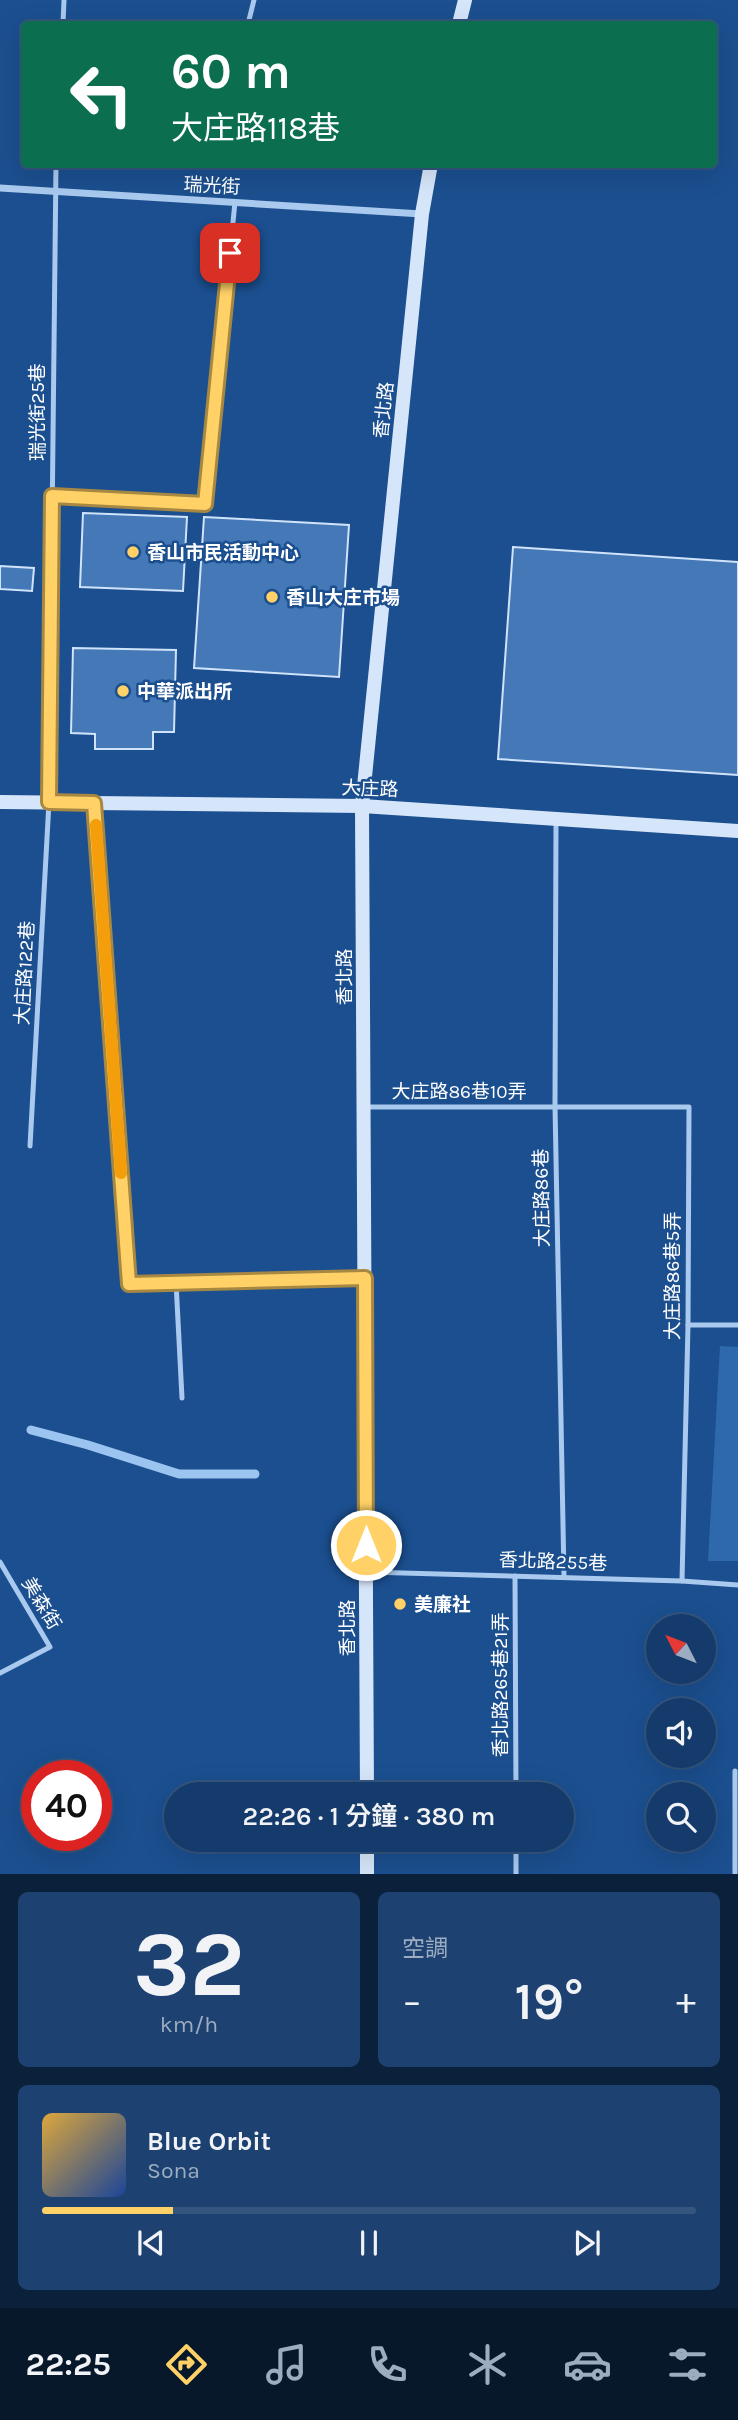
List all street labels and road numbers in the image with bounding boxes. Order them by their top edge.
street label: 瑞光街 [183,174,241,198]
street label: 瑞光街25巷 [27,363,49,461]
street label: 香北路 [370,381,398,440]
street label: 大庄路 [341,777,399,801]
street label: 大庄路122巷 [11,920,39,1026]
street label: 香北路 [334,948,356,1006]
street label: 大庄路86巷10弄 [391,1081,527,1103]
street label: 大庄路86巷 [530,1149,554,1247]
street label: 大庄路86巷5弄 [662,1212,684,1340]
street label: 香北路255巷 [498,1549,608,1575]
street label: 美森街 [17,1573,65,1634]
street label: 香北路 [337,1599,359,1657]
street label: 香北路265巷21弄 [490,1613,512,1757]

